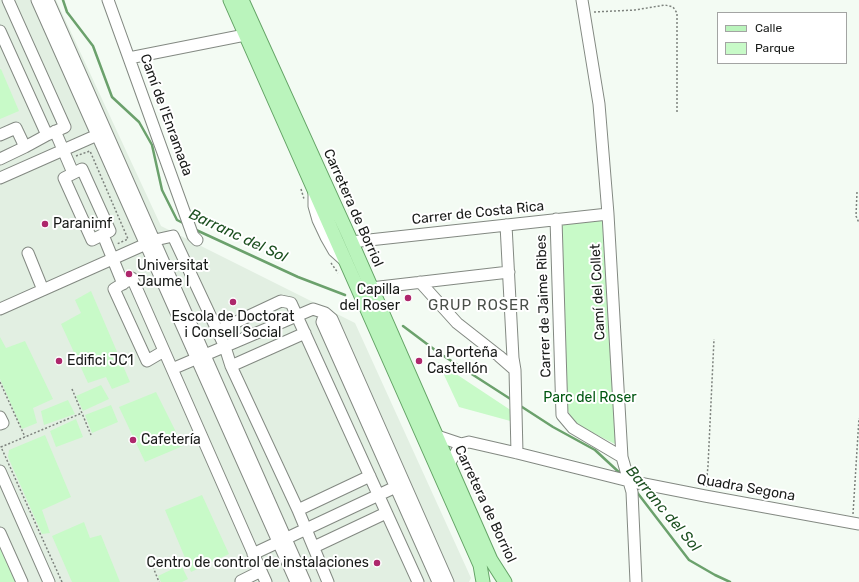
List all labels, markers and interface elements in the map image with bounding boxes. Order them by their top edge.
legend [717,12,847,64]
text: Calle [755,21,782,35]
text: Parque [755,41,795,55]
street label: Camí de l'Enramada [136,52,196,178]
street label: Carretera de Borriol [319,146,387,270]
street label: Carrer de Costa Rica [411,198,545,228]
water label: Barranc del Sol [186,205,290,267]
place label: Paranimf [53,216,112,232]
marker: Paranimf [40,219,50,229]
street label: Carrer de Jaime Ribes [533,234,555,378]
street label: Camí del Collet [587,243,609,341]
place label: Universitat Jaume I [137,258,208,290]
marker: Universitat Jaume I [124,269,134,279]
place label: Capilla del Roser [340,282,400,314]
marker: Capilla del Roser [403,293,413,303]
marker: Escola de Doctorat i Consell Social [228,297,238,307]
district label: GRUP ROSER [428,297,530,315]
place label: Escola de Doctorat i Consell Social [172,309,294,342]
place label: La Porteña Castellón [427,345,498,378]
place label: Edifici JC1 [67,353,134,369]
marker: Edifici JC1 [54,356,64,366]
marker: La Porteña Castellón [414,356,424,366]
park label: Parc del Roser [543,390,637,406]
place label: Cafetería [141,432,201,448]
marker: Cafetería [128,435,138,445]
street label: Carretera de Borriol [450,443,520,565]
water label: Barranc del Sol [622,462,704,556]
street label: Quadra Segona [696,471,796,505]
place label: Centro de control de instalaciones [147,555,369,571]
marker: Centro de control de instalaciones [372,558,382,568]

